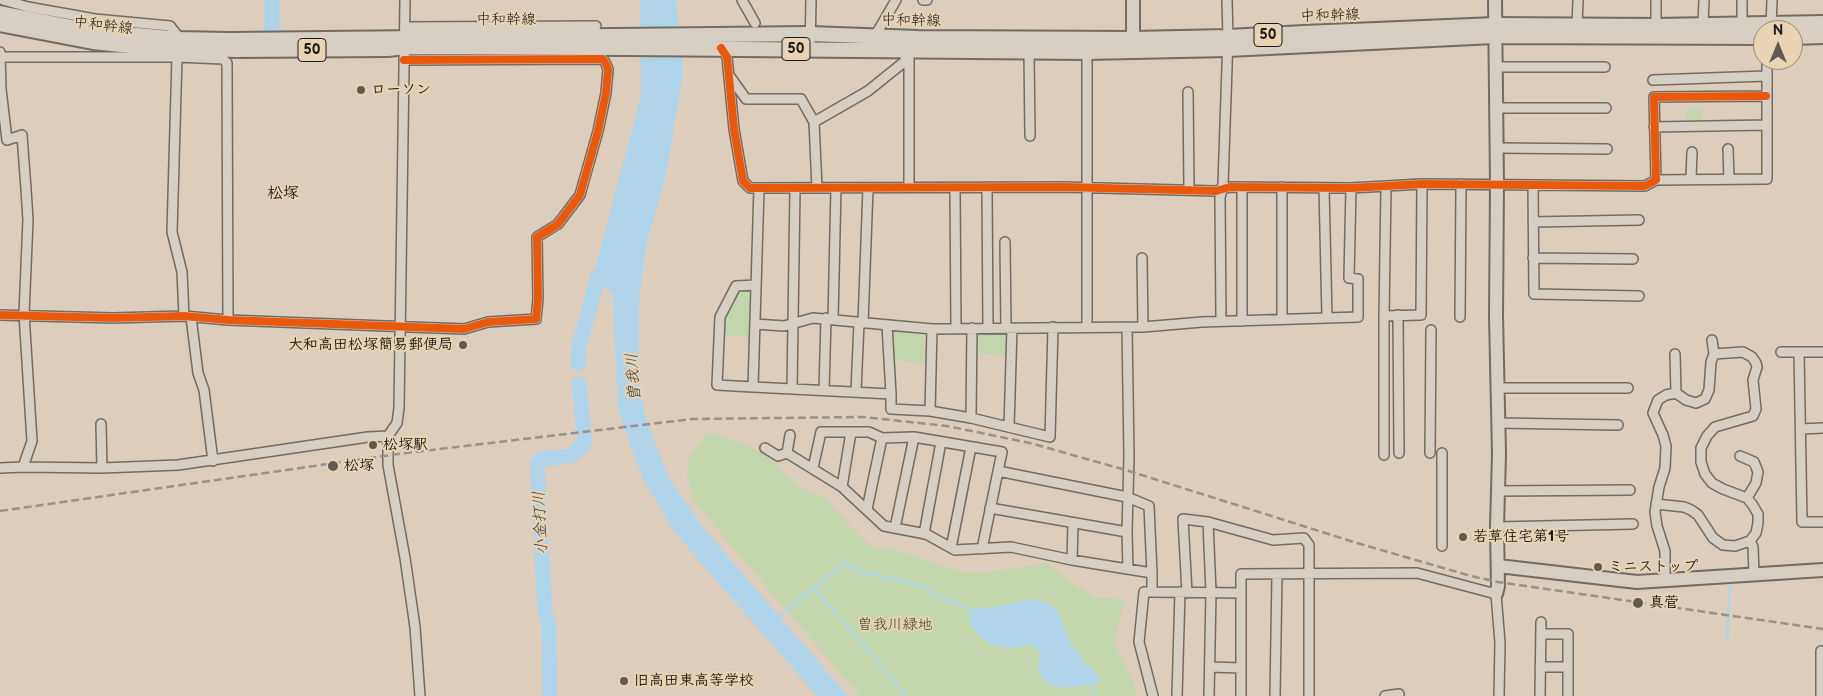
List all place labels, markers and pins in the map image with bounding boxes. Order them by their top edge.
place label: ローソン [371,81,431,99]
marker: ローソン [355,84,367,96]
place label: 大和高田松塚簡易郵便局 [288,336,453,354]
marker: 大和高田松塚簡易郵便局 [457,339,469,351]
place label: 松塚駅 [383,436,428,454]
marker: 松塚駅 [367,439,379,451]
place label: 松塚 [344,457,374,475]
marker: 松塚 [326,459,340,473]
place label: 若草住宅第1号 [1473,528,1569,546]
marker: 若草住宅第1号 [1457,531,1469,543]
place label: ミニストップ [1608,558,1698,576]
marker: ミニストップ [1592,561,1604,573]
place label: 真菅 [1649,594,1679,612]
marker: 真菅 [1631,596,1645,610]
place label: 旧高田東高等学校 [634,672,754,690]
marker: 旧高田東高等学校 [618,675,630,687]

